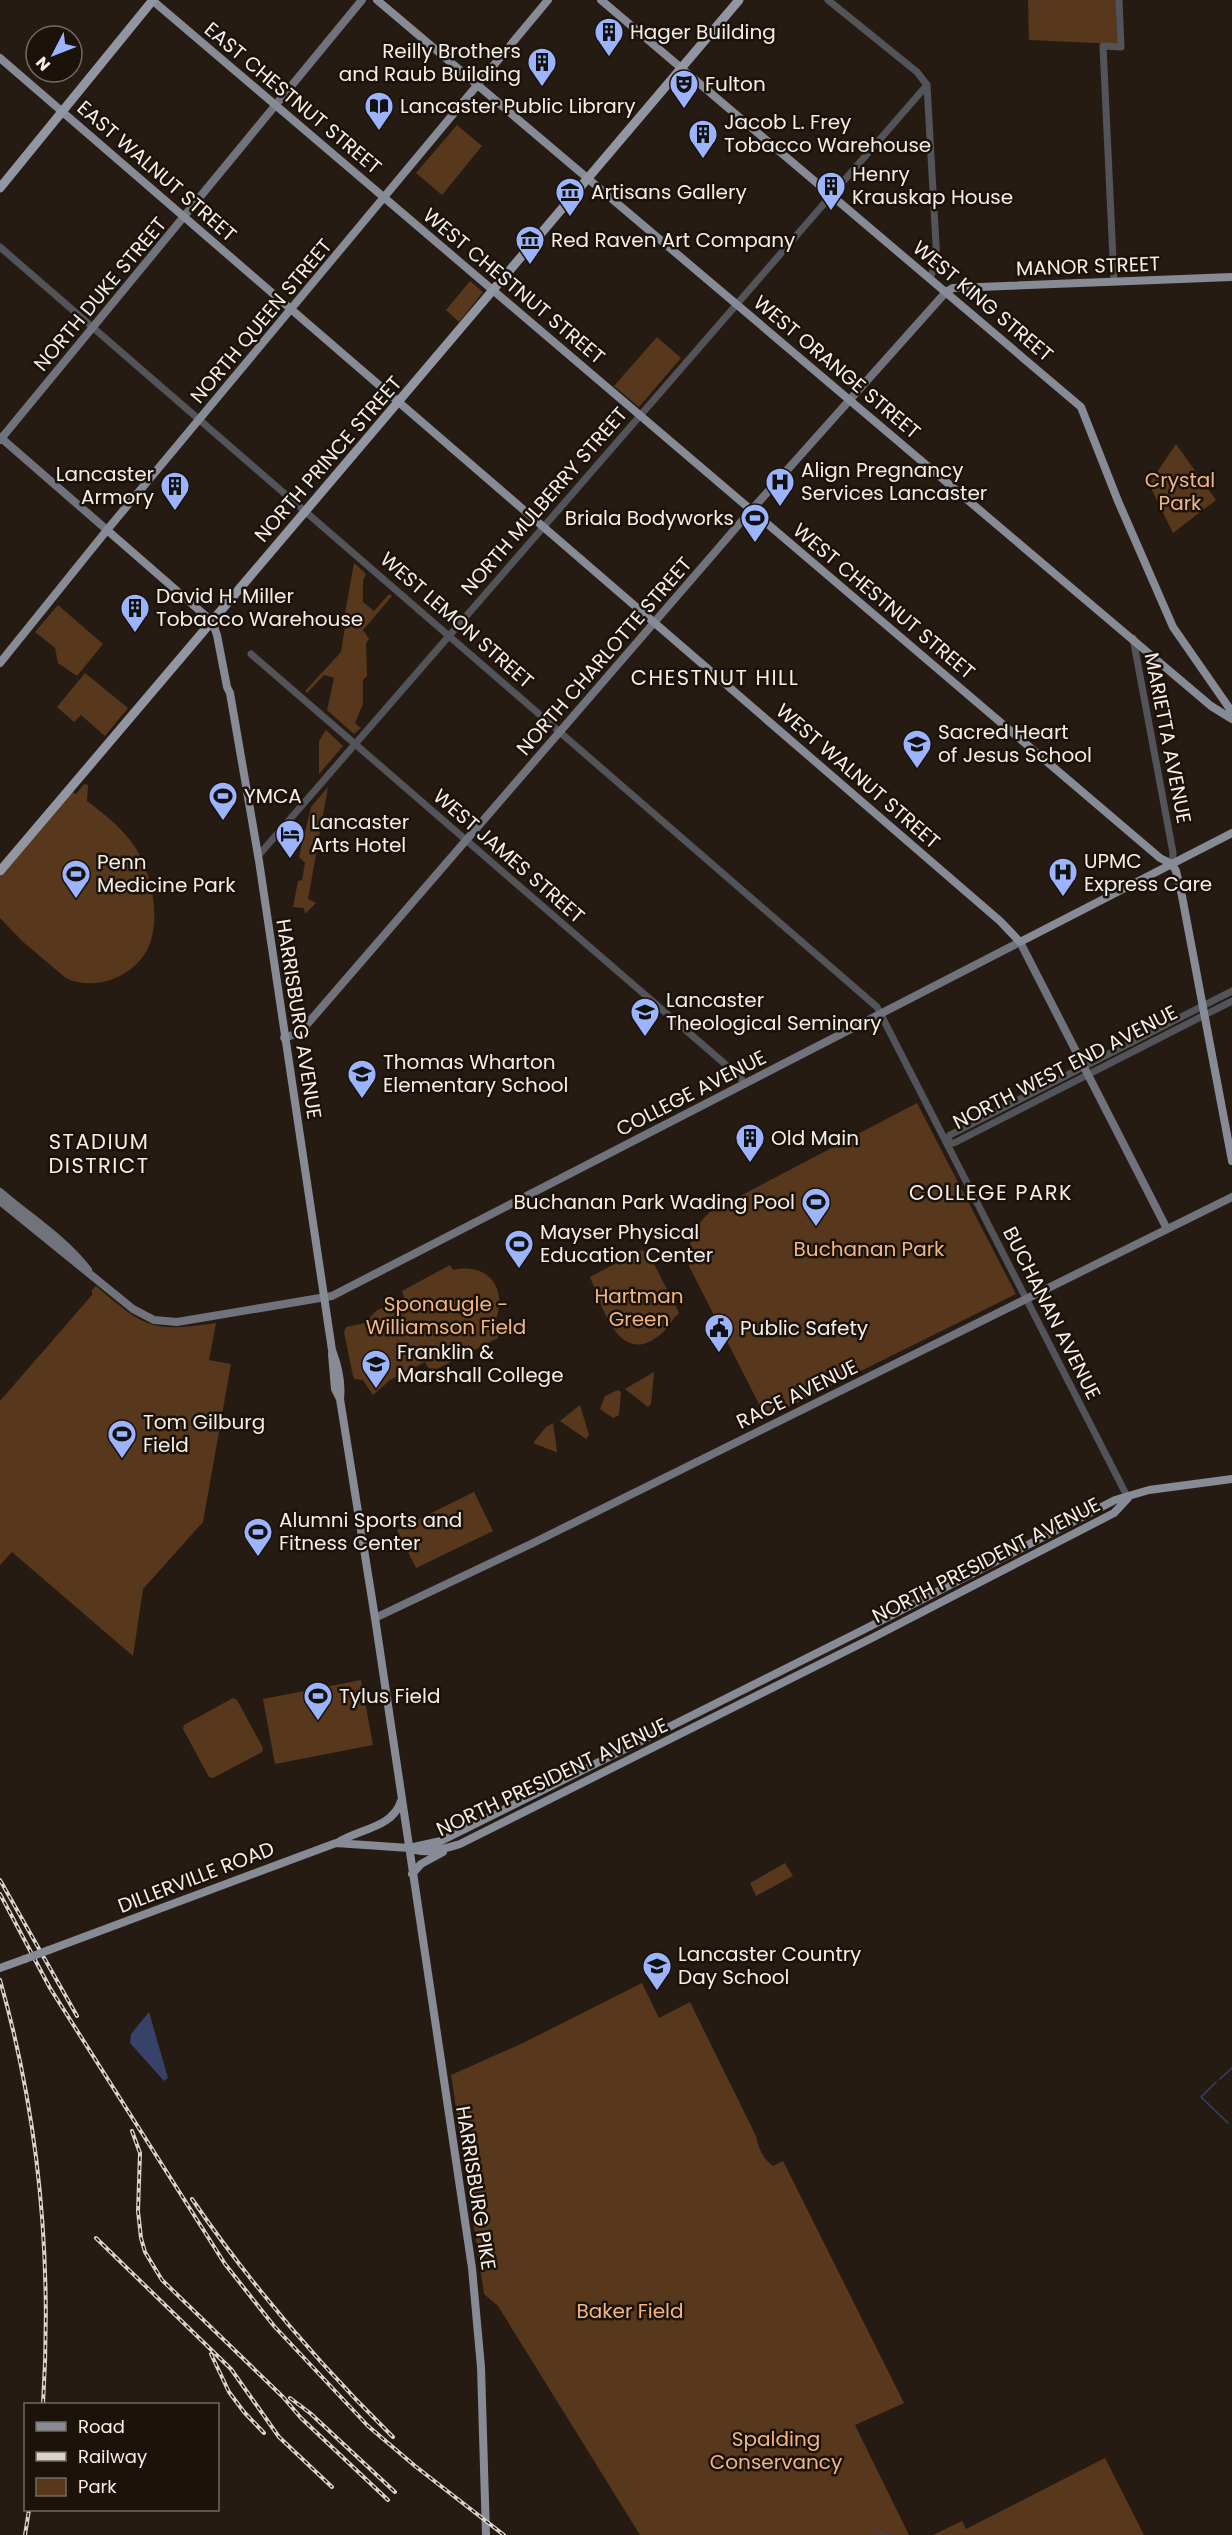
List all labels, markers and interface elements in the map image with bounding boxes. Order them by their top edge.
street label: EAST CHESTNUT STREET [198,15,388,181]
building icon: Hager Building [593,16,625,58]
place label: Hager Building [630,18,776,46]
north arrow [24,24,84,84]
place label: Reilly Brothers and Raub Building [339,37,521,88]
building icon: Reilly Brothers and Raub Building [526,46,558,88]
text: N [31,52,56,76]
theatre icon: Fulton [668,68,700,110]
place label: Fulton [705,70,766,98]
library icon: Lancaster Public Library [363,90,395,132]
place label: Lancaster Public Library [400,92,636,120]
street label: EAST WALNUT STREET [71,94,243,248]
place label: Jacob L. Frey Tobacco Warehouse [724,108,931,159]
building icon: Jacob L. Frey Tobacco Warehouse [687,118,719,160]
place label: Henry Krauskap House [852,160,1013,211]
building icon: Henry Krauskap House [815,170,847,212]
museum icon: Artisans Gallery [554,176,586,218]
place label: Artisans Gallery [591,178,747,206]
street label: WEST CHESTNUT STREET [417,201,611,371]
street label: NORTH DUKE STREET [27,211,173,377]
museum icon: Red Raven Art Company [514,224,546,266]
place label: Red Raven Art Company [551,226,795,254]
street label: NORTH QUEEN STREET [184,233,338,409]
street label: WEST KING STREET [907,234,1059,368]
street label: MANOR STREET [1016,249,1161,283]
street label: WEST ORANGE STREET [747,289,927,445]
street label: NORTH PRINCE STREET [248,370,408,548]
street label: NORTH MULBERRY STREET [454,401,634,601]
place label: Align Pregnancy Services Lancaster [801,456,987,507]
place label: Lancaster Armory [56,460,154,511]
hospital icon: Align Pregnancy Services Lancaster [764,466,796,508]
park label: Crystal Park [1145,466,1215,517]
building icon: Lancaster Armory [159,470,191,512]
sports icon: Briala Bodyworks [739,502,771,544]
place label: Briala Bodyworks [565,504,734,532]
street label: WEST CHESTNUT STREET [787,516,981,686]
street label: WEST LEMON STREET [374,545,540,695]
street label: NORTH CHARLOTTE STREET [510,551,698,761]
place label: David H. Miller Tobacco Warehouse [156,582,363,633]
building icon: David H. Miller Tobacco Warehouse [119,592,151,634]
street label: MARIETTA AVENUE [1138,650,1198,826]
district label: CHESTNUT HILL [631,663,799,692]
street label: WEST WALNUT STREET [770,697,946,855]
place label: Sacred Heart of Jesus School [938,718,1092,769]
school or university icon: Sacred Heart of Jesus School [901,728,933,770]
sports icon: YMCA [207,780,239,822]
place label: YMCA [244,782,302,810]
street label: WEST JAMES STREET [427,782,591,930]
place label: Lancaster Arts Hotel [311,808,409,859]
hotel icon: Lancaster Arts Hotel [274,818,306,860]
place label: UPMC Express Care [1084,847,1212,898]
place label: Penn Medicine Park [97,848,236,899]
hospital icon: UPMC Express Care [1047,856,1079,898]
sports icon: Penn Medicine Park [60,858,92,900]
street label: HARRISBURG AVENUE [269,917,329,1121]
place label: Lancaster Theological Seminary [666,986,882,1037]
school or university icon: Lancaster Theological Seminary [629,996,661,1038]
street label: NORTH WEST END AVENUE [948,998,1182,1136]
street label: COLLEGE AVENUE [611,1043,771,1143]
place label: Thomas Wharton Elementary School [383,1048,568,1099]
school or university icon: Thomas Wharton Elementary School [346,1058,378,1100]
building icon: Old Main [734,1122,766,1164]
place label: Old Main [771,1124,859,1152]
district label: STADIUM DISTRICT [48,1127,150,1180]
district label: COLLEGE PARK [909,1178,1073,1207]
sports icon: Buchanan Park Wading Pool [800,1186,832,1228]
place label: Buchanan Park Wading Pool [514,1188,795,1216]
place label: Mayser Physical Education Center [540,1218,713,1269]
street label: BUCHANAN AVENUE [996,1222,1108,1404]
sports icon: Mayser Physical Education Center [503,1228,535,1270]
park label: Buchanan Park [794,1235,945,1263]
park label: Hartman Green [594,1282,684,1333]
park label: Sponaugle - Williamson Field [366,1290,526,1341]
public building icon: Public Safety [703,1312,735,1354]
place label: Public Safety [740,1314,868,1342]
place label: Franklin & Marshall College [397,1338,564,1389]
school or university icon: Franklin & Marshall College [360,1348,392,1390]
street label: RACE AVENUE [732,1353,862,1435]
place label: Tom Gilburg Field [143,1408,265,1459]
sports icon: Tom Gilburg Field [106,1418,138,1460]
street label: NORTH PRESIDENT AVENUE [867,1490,1105,1630]
place label: Alumni Sports and Fitness Center [279,1506,462,1557]
sports icon: Alumni Sports and Fitness Center [242,1516,274,1558]
sports icon: Tylus Field [302,1680,334,1722]
place label: Tylus Field [339,1682,440,1710]
street label: NORTH PRESIDENT AVENUE [432,1711,672,1843]
street label: DILLERVILLE ROAD [114,1834,278,1920]
place label: Lancaster Country Day School [678,1940,861,1991]
school or university icon: Lancaster Country Day School [641,1950,673,1992]
street label: HARRISBURG PIKE [449,2104,503,2272]
park label: Baker Field [576,2297,684,2325]
legend [24,2403,219,2511]
text: Road [78,2414,125,2439]
park label: Spalding Conservancy [710,2425,842,2476]
text: Railway [78,2444,147,2469]
text: Park [78,2474,117,2499]

